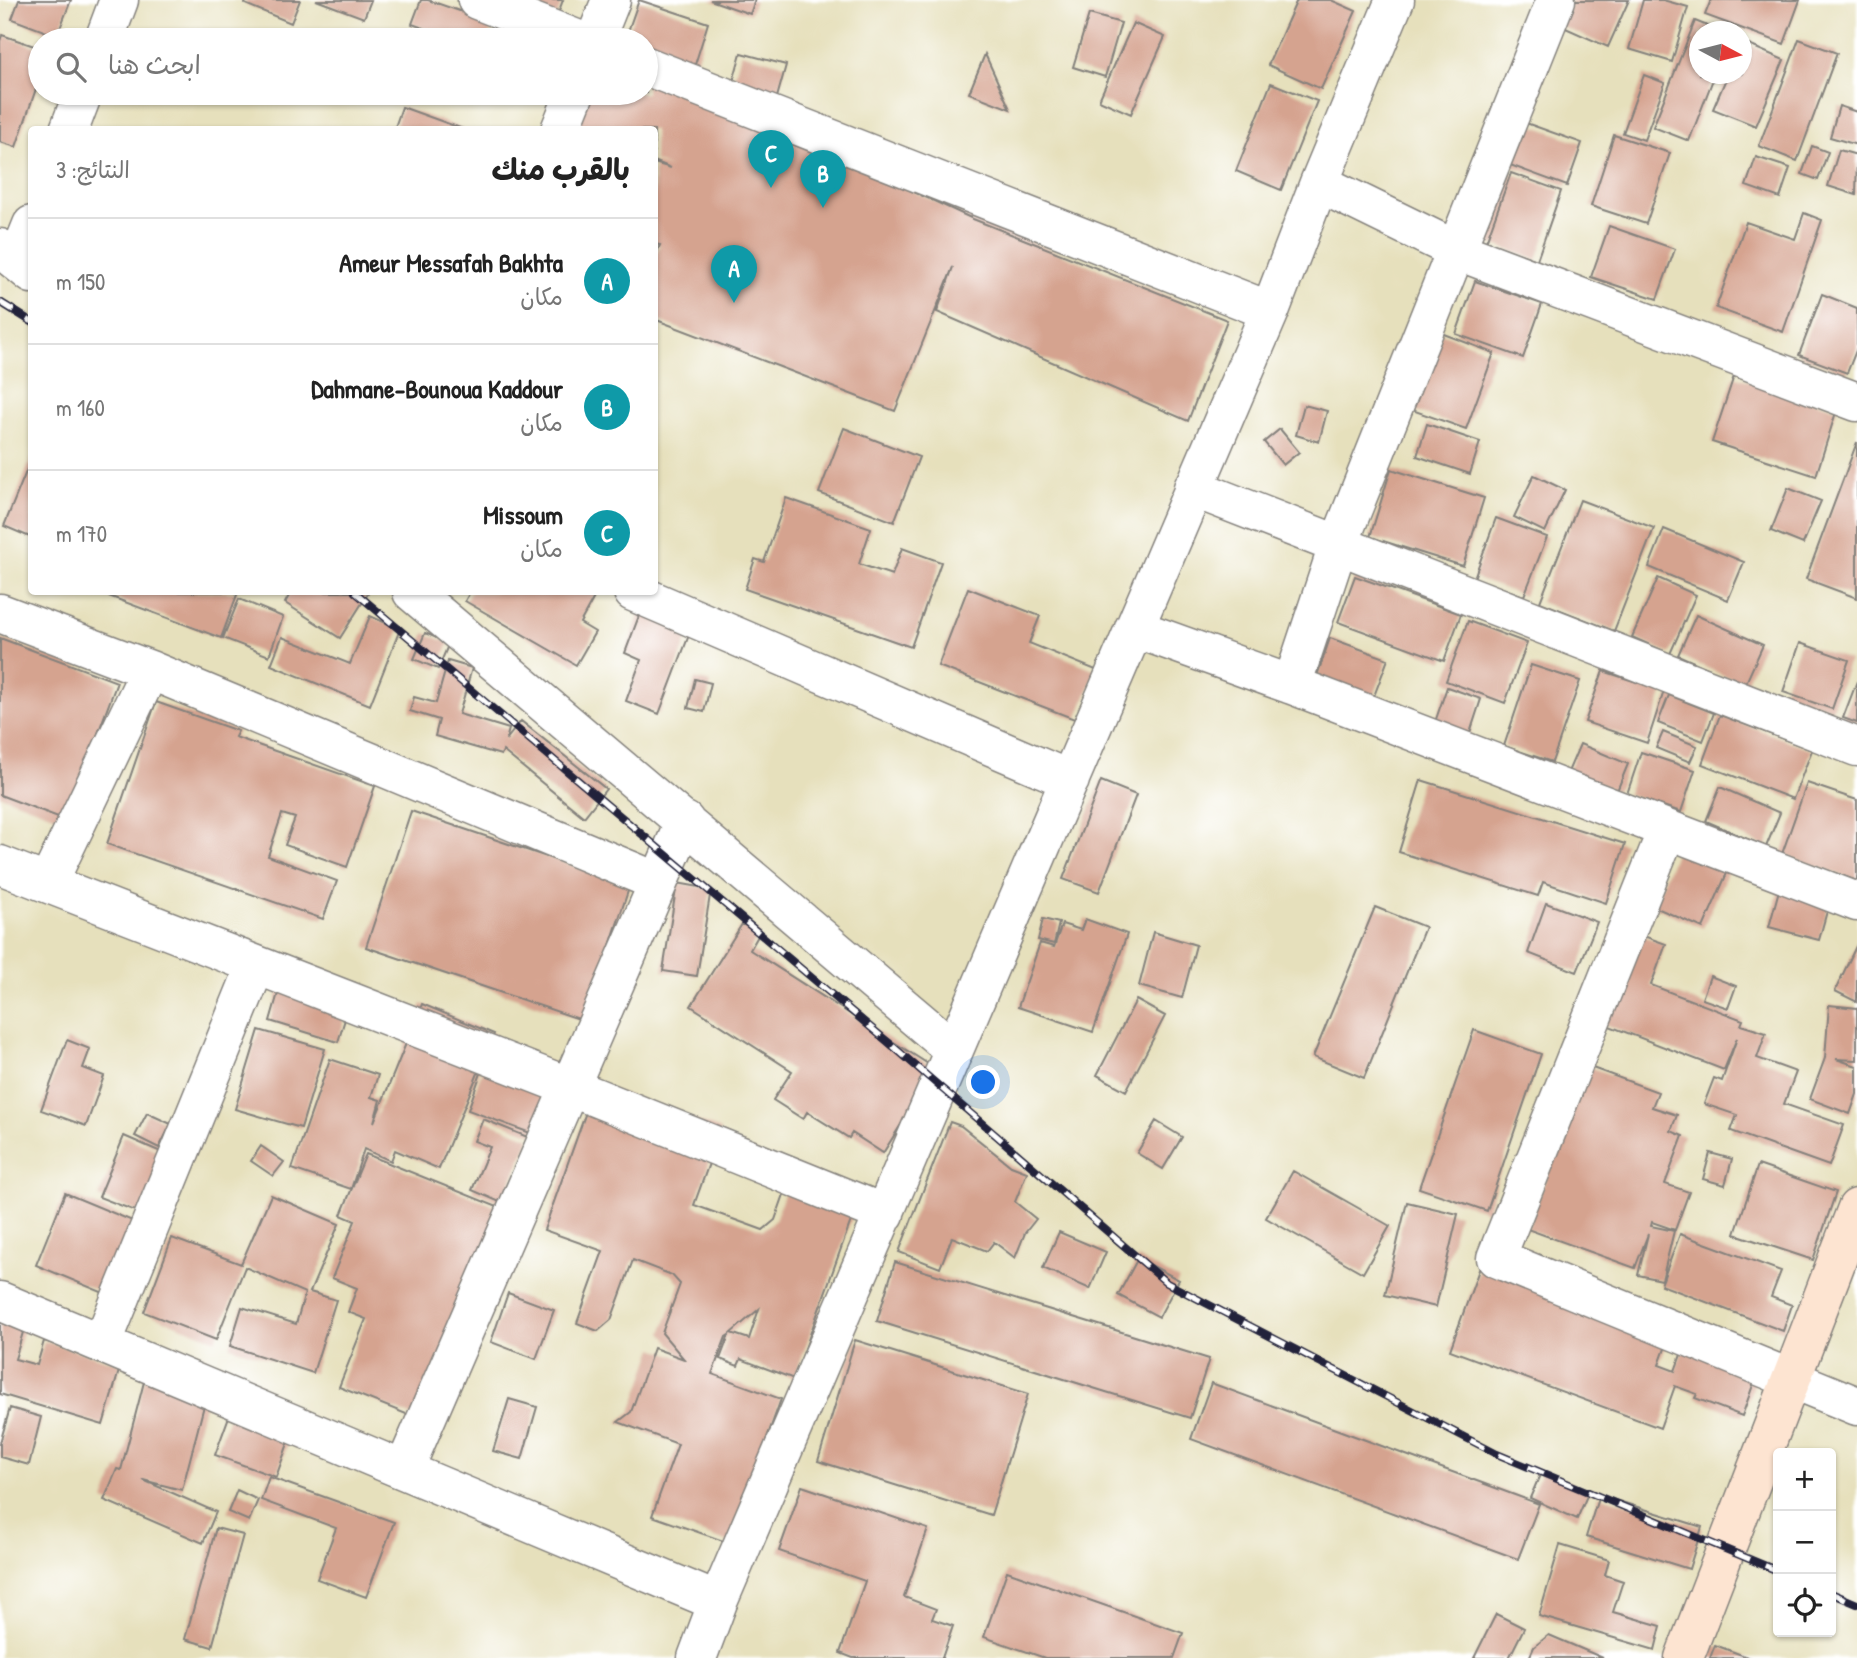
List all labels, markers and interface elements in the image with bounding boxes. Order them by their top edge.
north arrow [1689,21,1752,84]
search box [28,28,658,105]
text: ابحث هنا [108,47,201,82]
icon: search [52,48,90,86]
pin: C [748,130,794,188]
text: بالقرب منك [492,149,630,189]
pin: B [800,150,846,208]
text: النتائج: 3 [56,154,130,185]
text: Ameur Messafah Bakhta [339,245,563,280]
pin: A [711,245,757,303]
text: 150 m [56,266,105,297]
text: A [601,266,613,297]
text: مكان [520,281,563,312]
text: Dahmane-Bounoua Kaddour [311,371,563,406]
text: 160 m [56,392,105,423]
text: B [601,392,613,423]
text: مكان [520,407,563,438]
text: Missoum [483,497,563,532]
text: 170 m [56,518,107,549]
text: C [601,518,613,549]
text: مكان [520,533,563,564]
your location [966,1065,1000,1099]
map controls [1773,1448,1836,1637]
button: + [1773,1448,1836,1511]
button: − [1773,1511,1836,1574]
button: locate [1773,1574,1836,1637]

